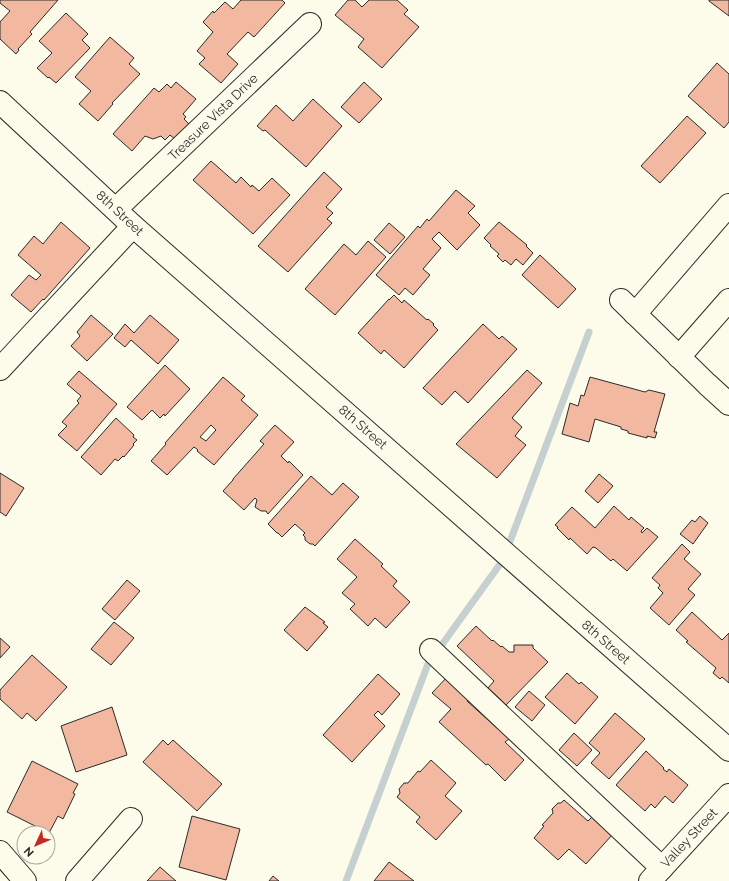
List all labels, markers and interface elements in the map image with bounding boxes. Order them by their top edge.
street label: Treasure Vista Drive [165,70,261,164]
street label: 8th Street [93,187,147,239]
street label: 8th Street [336,402,391,452]
street label: 8th Street [579,617,634,667]
street label: Valley Street [658,805,721,871]
north arrow [16,825,56,865]
text: N [22,844,37,859]

